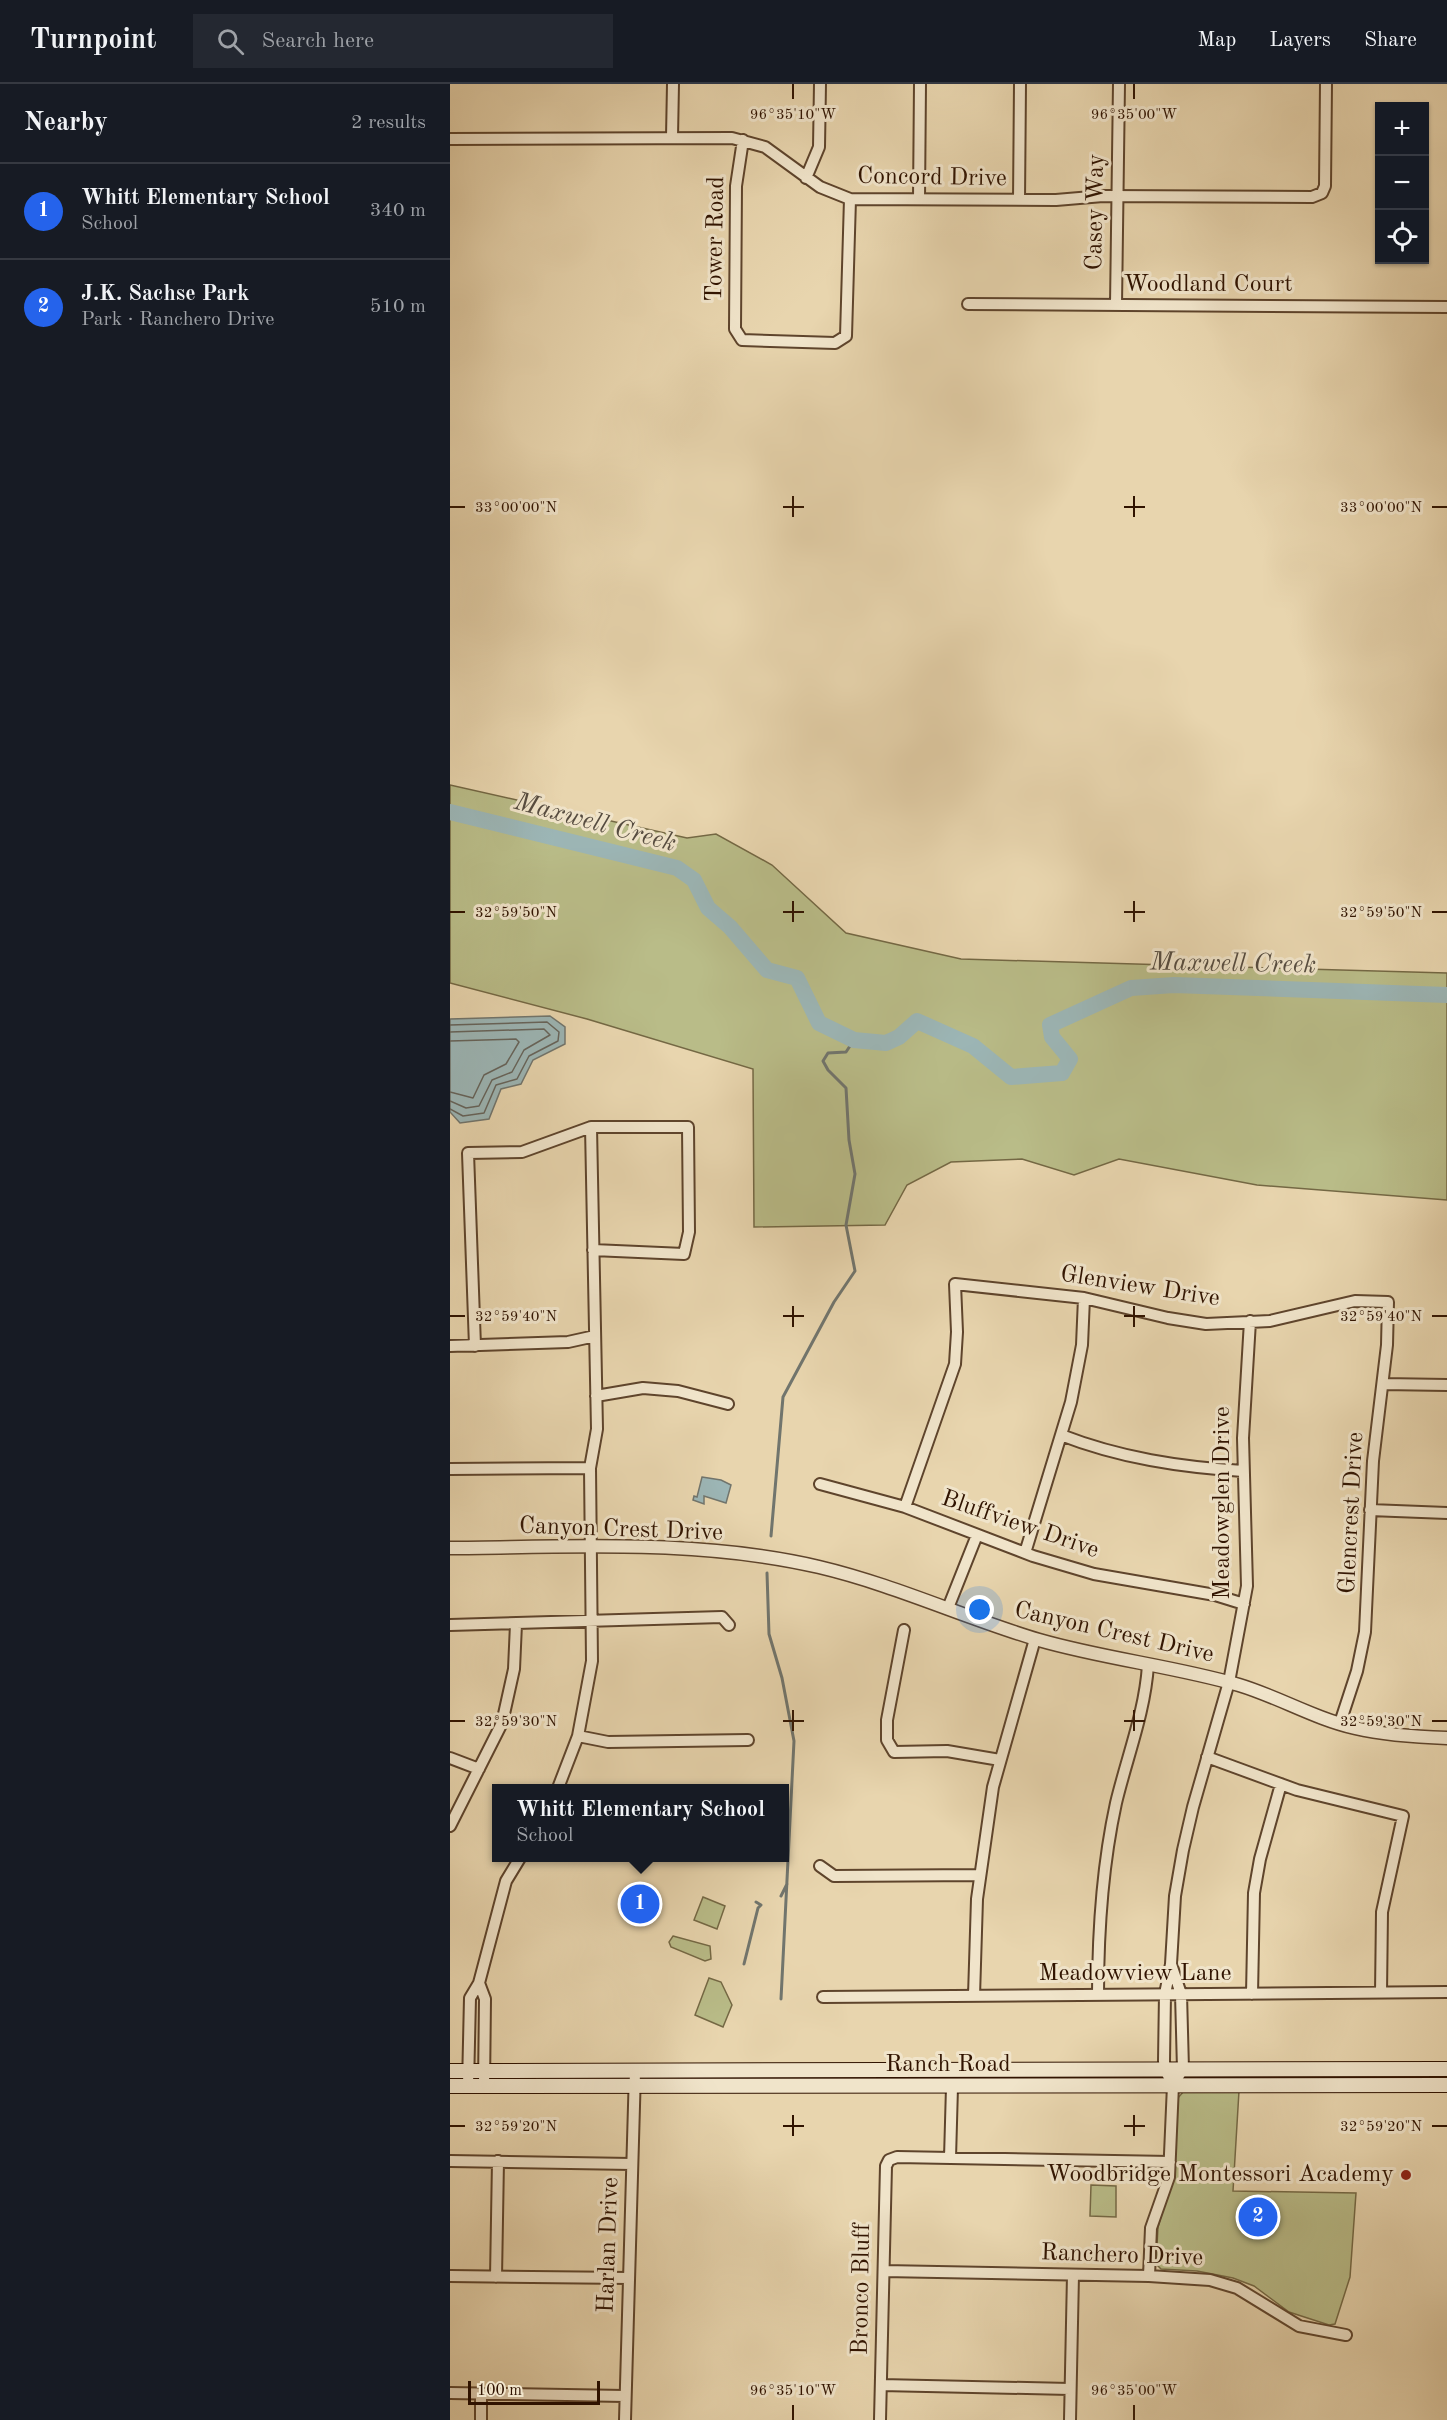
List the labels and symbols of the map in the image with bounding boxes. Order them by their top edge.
text: 96°35'10"W [750,108,836,123]
text: 96°35'00"W [1091,108,1177,123]
street label: Casey Way [1083,153,1109,271]
street label: Concord Drive [857,165,1007,191]
street label: Tower Road [703,176,729,302]
street label: Woodland Court [1123,273,1293,297]
text: 33°00'00"N [475,501,557,516]
text: 33°00'00"N [1340,501,1422,516]
water label: Maxwell Creek [510,789,679,857]
text: 32°59'50"N [475,906,557,921]
text: 32°59'50"N [1340,906,1422,921]
water label: Maxwell Creek [1149,950,1316,978]
street label: Glenview Drive [1059,1263,1221,1311]
text: 32°59'40"N [475,1310,557,1325]
text: 32°59'40"N [1340,1310,1422,1325]
street label: Meadowglen Drive [1211,1406,1235,1600]
street label: Glencrest Drive [1336,1431,1368,1595]
street label: Bluffview Drive [938,1487,1102,1563]
street label: Canyon Crest Drive [519,1514,723,1546]
your location [965,1595,994,1624]
street label: Canyon Crest Drive [1012,1598,1216,1668]
text: 32°59'30"N [475,1715,557,1730]
text: 32°59'30"N [1340,1715,1422,1730]
pin: 1 [620,1882,660,1926]
street label: Meadowview Lane [1038,1962,1232,1986]
street label: Ranch Road [885,2053,1011,2077]
text: 32°59'20"N [475,2120,557,2135]
text: 32°59'20"N [1340,2120,1422,2135]
place label: Woodbridge Montessori Academy [1046,2163,1394,2187]
marker: Woodbridge Montessori Academy [1399,2168,1413,2182]
street label: Harlan Drive [595,2176,623,2314]
pin: 2 [1238,2194,1278,2240]
street label: Bronco Bluff [849,2222,875,2355]
street label: Ranchero Drive [1040,2241,1204,2271]
scale bar [468,2378,600,2406]
text: 96°35'10"W [750,2384,836,2399]
text: 96°35'00"W [1091,2384,1177,2399]

